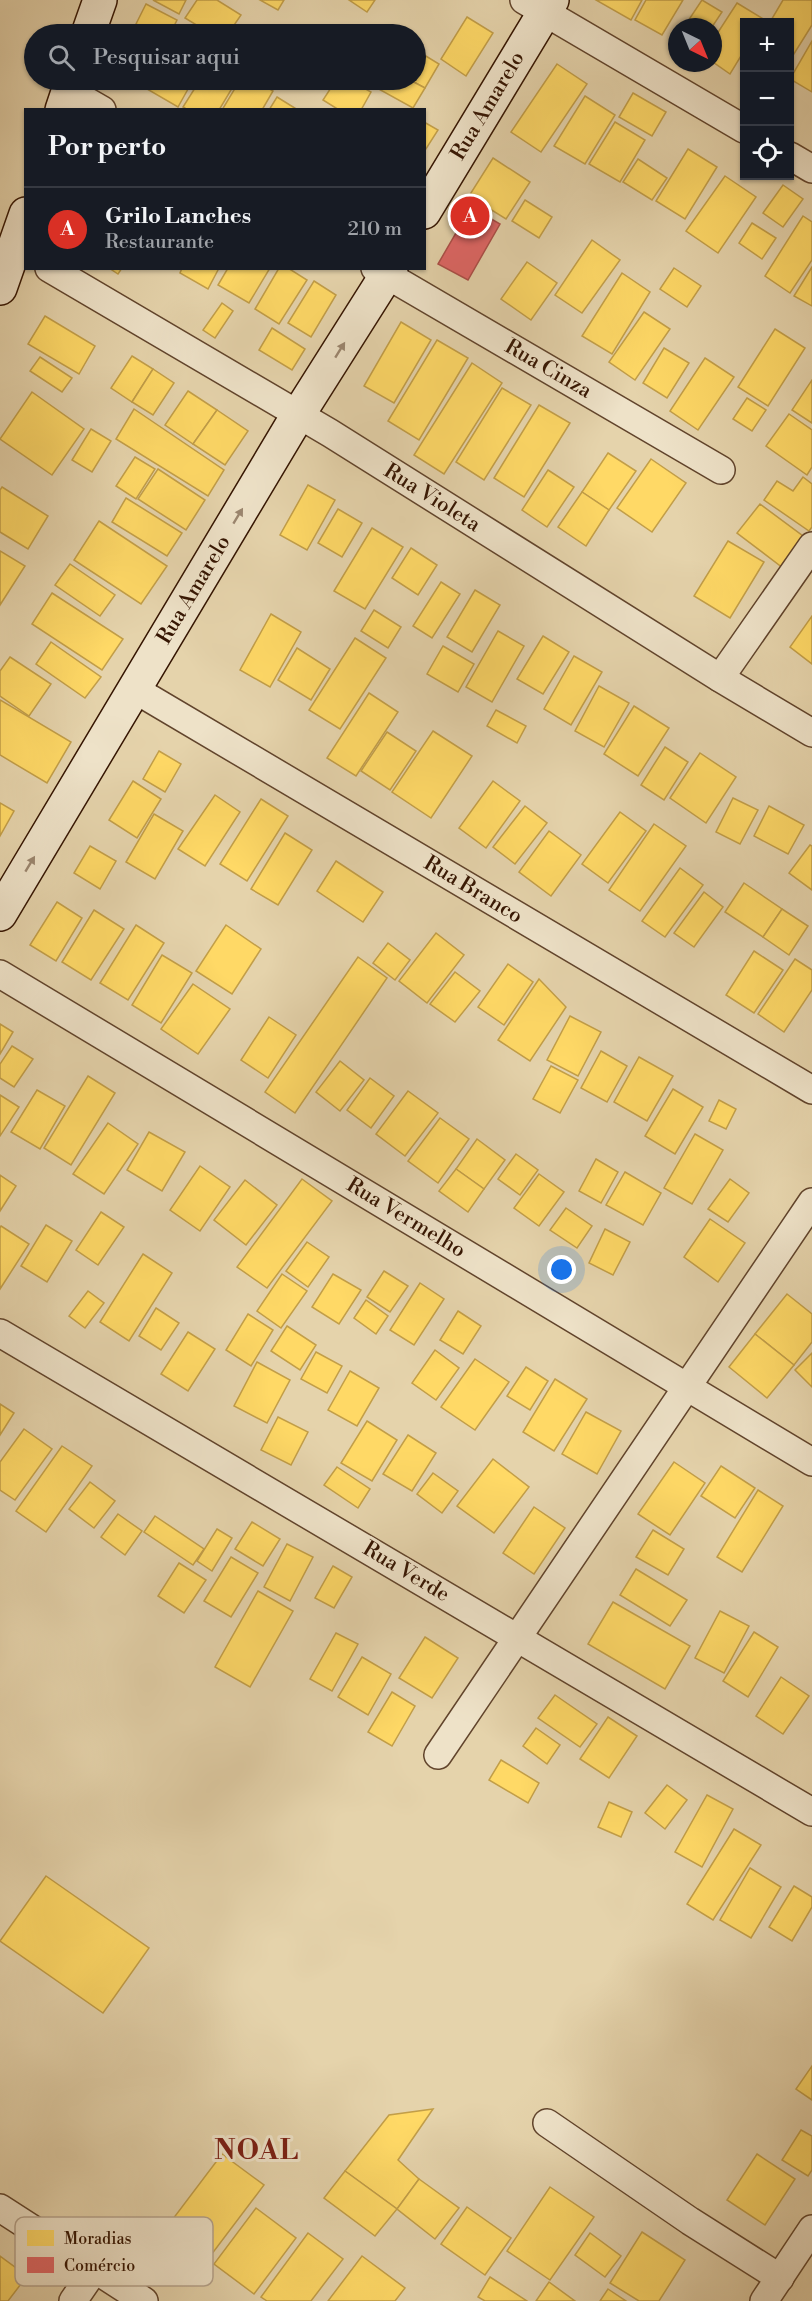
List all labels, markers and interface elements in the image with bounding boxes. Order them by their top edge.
north arrow [668,18,722,72]
map controls [740,18,794,180]
button: + [740,18,794,72]
search box [24,24,426,90]
icon: search [45,41,78,74]
text: Pesquisar aqui [93,44,240,71]
street label: Rua Amarelo [445,47,531,165]
button: − [740,72,794,126]
button: locate [740,126,794,180]
text: Por perto [48,131,166,163]
pin: A [450,194,490,238]
text: Grilo Lanches [105,203,251,230]
text: A [60,217,75,242]
text: 210 m [347,217,402,242]
text: Restaurante [105,230,214,255]
street label: Rua Cinza [500,334,596,404]
one-way arrow [334,342,345,358]
street label: Rua Violeta [379,458,486,538]
one-way arrow [232,508,243,524]
street label: Rua Amarelo [151,531,237,649]
street label: Rua Branco [419,850,527,930]
one-way arrow [25,855,35,872]
street label: Rua Vermelho [342,1172,470,1264]
your location [547,1255,576,1284]
street label: Rua Verde [358,1536,454,1608]
district label: NOAL [214,2134,300,2168]
legend [15,2217,213,2286]
text: Moradias [64,2229,132,2249]
text: Comércio [64,2256,135,2276]

